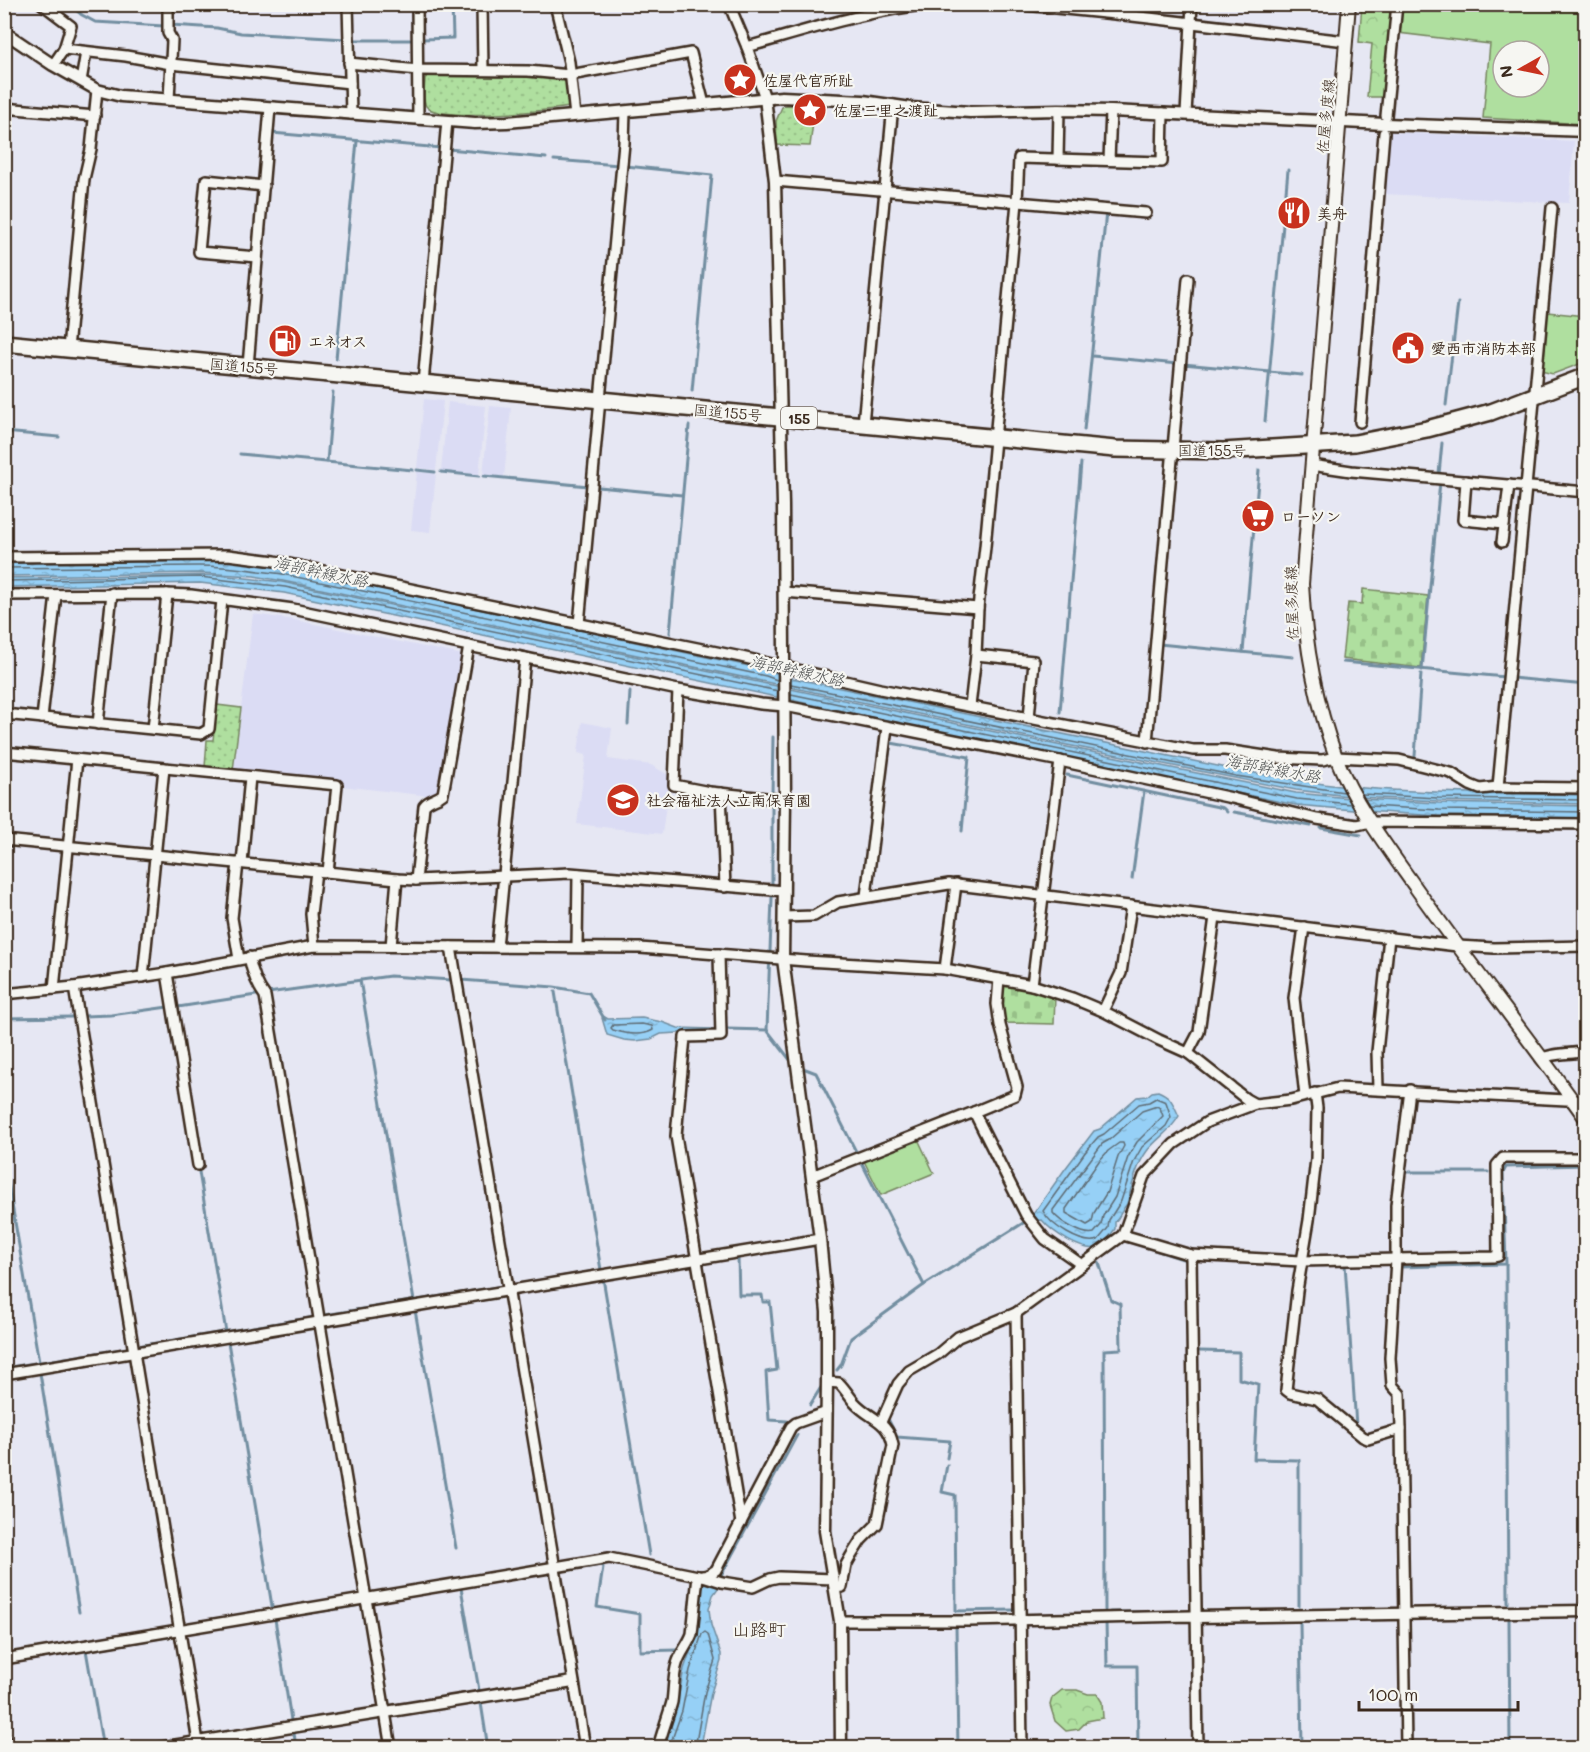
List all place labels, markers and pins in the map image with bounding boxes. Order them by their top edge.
place icon: 佐屋代官所趾 [722,62,758,98]
place label: 佐屋代官所趾 [763,70,853,90]
place icon: 佐屋三里之渡趾 [792,92,828,128]
place label: 佐屋三里之渡趾 [833,100,938,120]
restaurant icon: 美舟 [1276,195,1312,231]
place label: 美舟 [1317,203,1347,223]
fuel station icon: エネオス [267,323,303,359]
public building icon: 愛西市消防本部 [1390,330,1426,366]
place label: エネオス [308,331,367,351]
place label: 愛西市消防本部 [1431,338,1536,358]
supermarket icon: ローソン [1240,498,1276,534]
place label: ローソン [1281,506,1341,526]
school or university icon: 社会福祉法人立南保育園 [605,782,641,818]
place label: 社会福祉法人立南保育園 [646,790,811,810]

